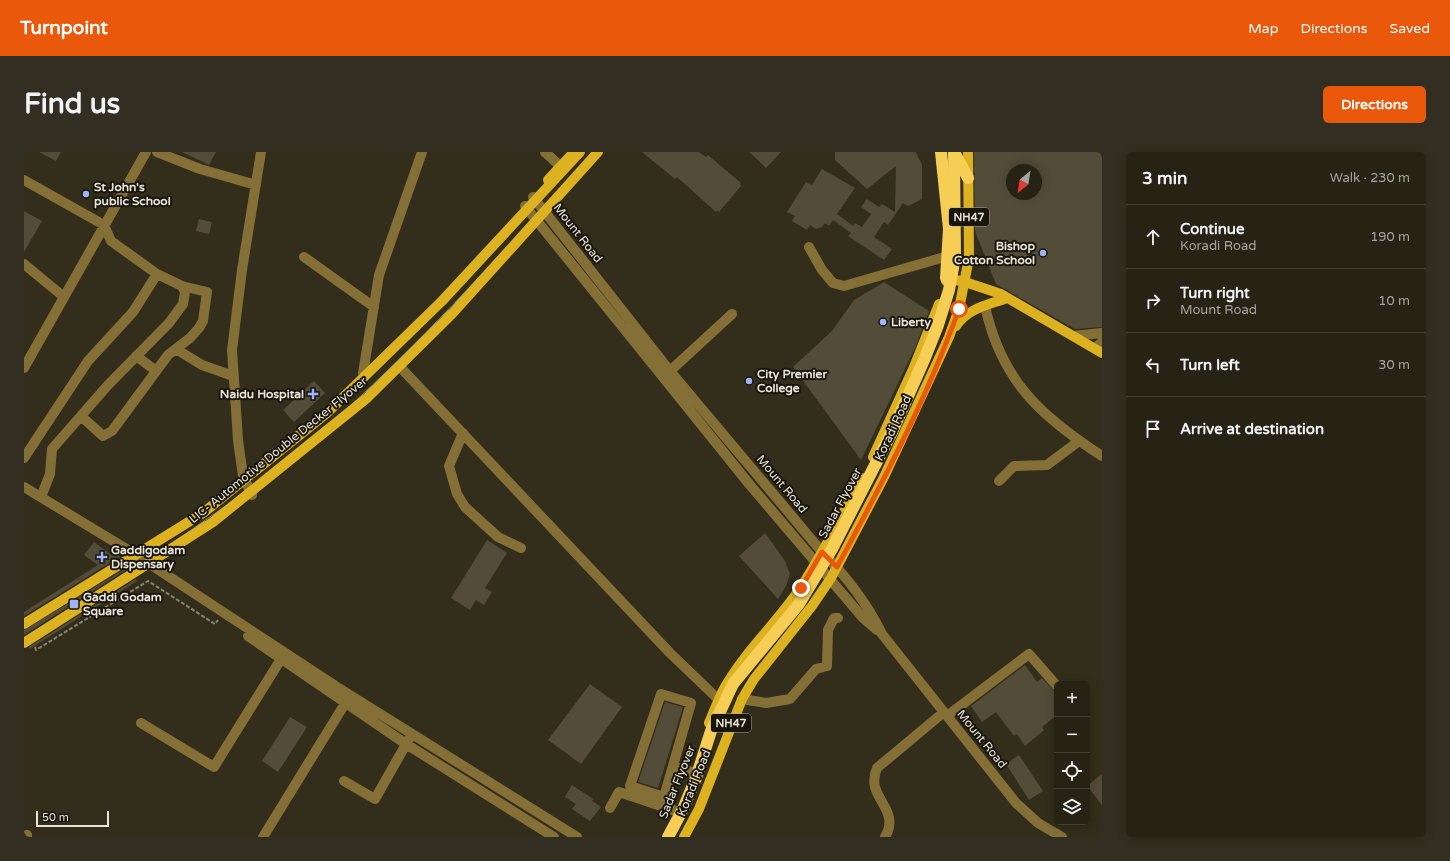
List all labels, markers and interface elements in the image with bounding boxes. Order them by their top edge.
text: Turnpoint [20,17,108,39]
text: Map [1248,20,1279,37]
text: Directions [1301,20,1368,37]
text: Saved [1390,20,1430,37]
button: Directions [1323,86,1426,123]
text: Find us [24,87,120,121]
north arrow [1006,164,1042,200]
text: 3 min [1142,168,1187,189]
text: Walk · 230 m [1330,170,1410,186]
place label: St John's public School [94,180,171,209]
marker: St John's public School [81,189,91,199]
street label: Mount Road [551,201,605,265]
road number: NH47 [949,208,989,226]
text: Continue [1180,220,1244,238]
icon: ahead [1142,226,1164,248]
text: 190 m [1370,229,1410,245]
text: Koradi Road [1180,238,1256,254]
place label: Bishop Cotton School [954,239,1035,267]
marker: Bishop Cotton School [1038,248,1048,258]
text: Turn right [1180,284,1250,302]
icon: right [1142,290,1164,312]
text: 10 m [1378,293,1410,309]
route start [950,300,968,318]
text: Mount Road [1180,302,1257,318]
place label: Liberty [891,315,931,330]
marker: Liberty [878,317,888,327]
icon: left [1142,354,1164,376]
text: Turn left [1180,356,1240,374]
text: 30 m [1378,357,1410,373]
place label: City Premier College [757,367,827,396]
street label: LIC- Automotive Double Decker Flyover [186,374,370,526]
marker: City Premier College [744,376,754,386]
place label: Naidu Hospital [220,387,304,402]
marker: Naidu Hospital [307,388,319,400]
street label: Koradi Road [872,393,914,463]
icon: arrive [1142,418,1164,440]
text: Arrive at destination [1180,420,1324,438]
street label: Mount Road [754,452,810,516]
street label: Sadar Flyover [816,465,865,541]
place label: Gaddigodam Dispensary [111,543,185,572]
marker: Gaddigodam Dispensary [96,551,108,563]
route end [792,579,810,597]
place label: Gaddi Godam Square [83,590,162,619]
marker: Gaddi Godam Square [68,598,80,610]
map controls [1054,681,1090,825]
button: + [1054,681,1090,717]
street label: Mount Road [954,707,1010,771]
road number: NH47 [711,714,751,732]
button: − [1054,717,1090,753]
street label: Sadar Flyover [656,743,698,821]
street label: Koradi Road [674,748,714,818]
button: locate [1054,753,1090,789]
button: layers [1054,789,1090,825]
scale bar [36,809,109,828]
text: 50 m [42,811,69,824]

